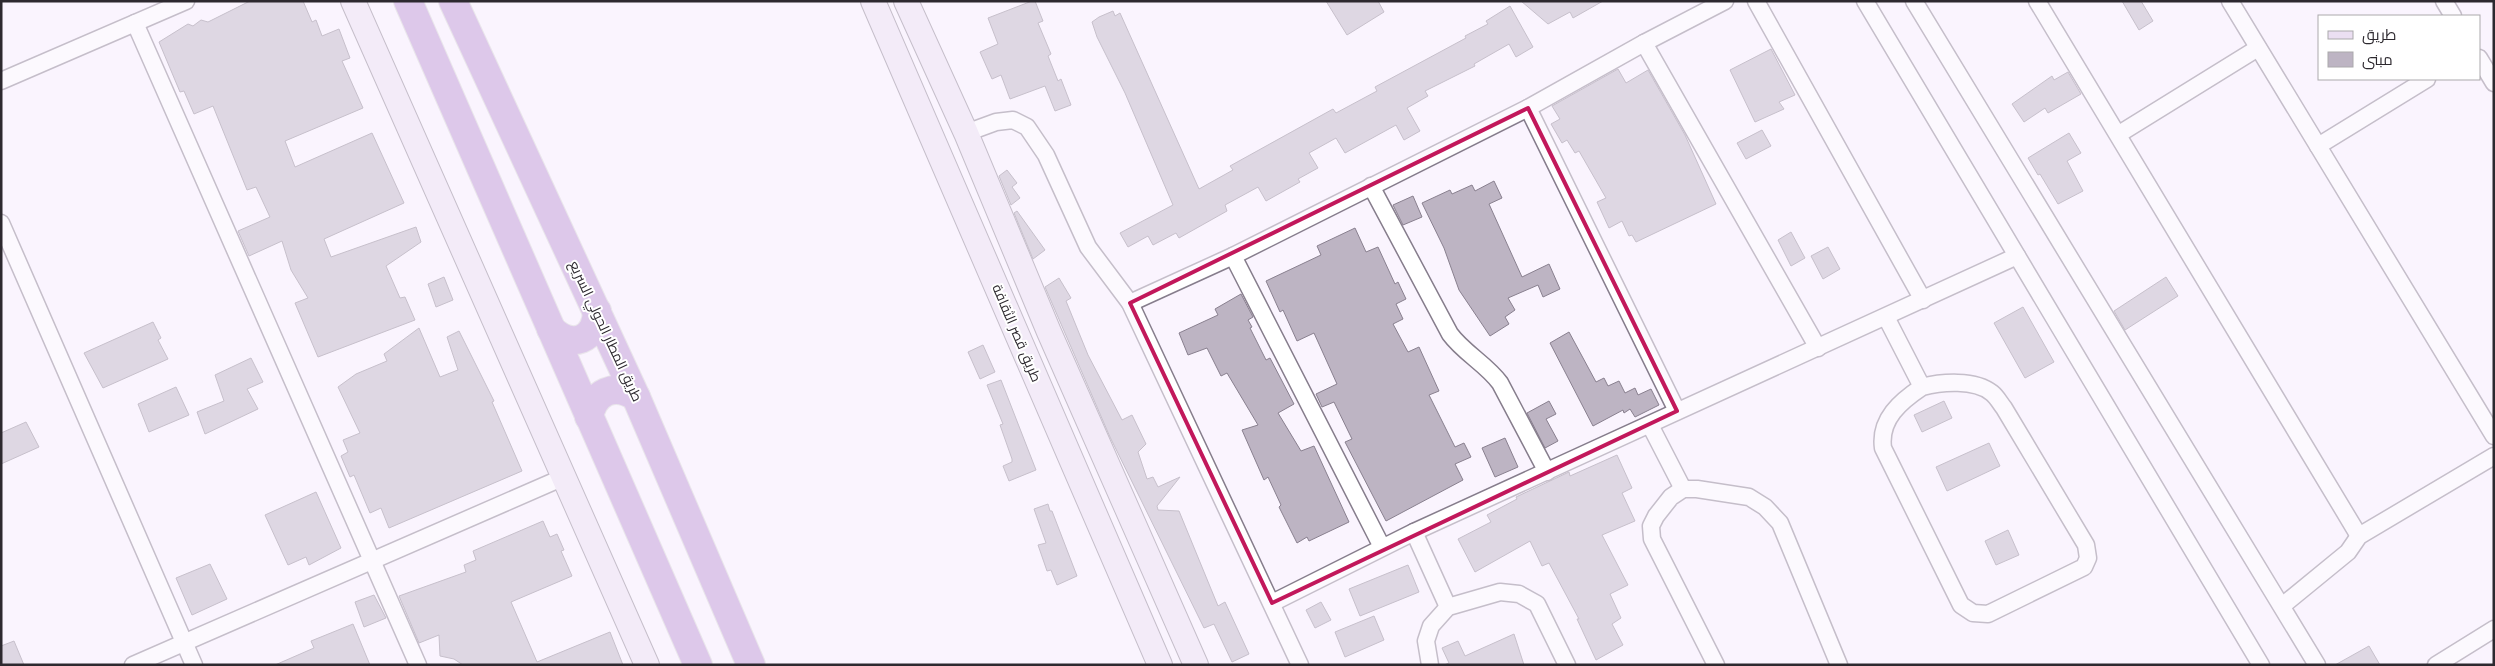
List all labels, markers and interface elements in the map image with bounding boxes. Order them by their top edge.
legend [2318,15,2480,80]
text: طريق [2362,26,2396,45]
text: مبنى [2362,51,2393,70]
street label: طريق المطار الحولي السريع [563,258,646,406]
street label: طريق قصر الثقافة [988,282,1045,385]

